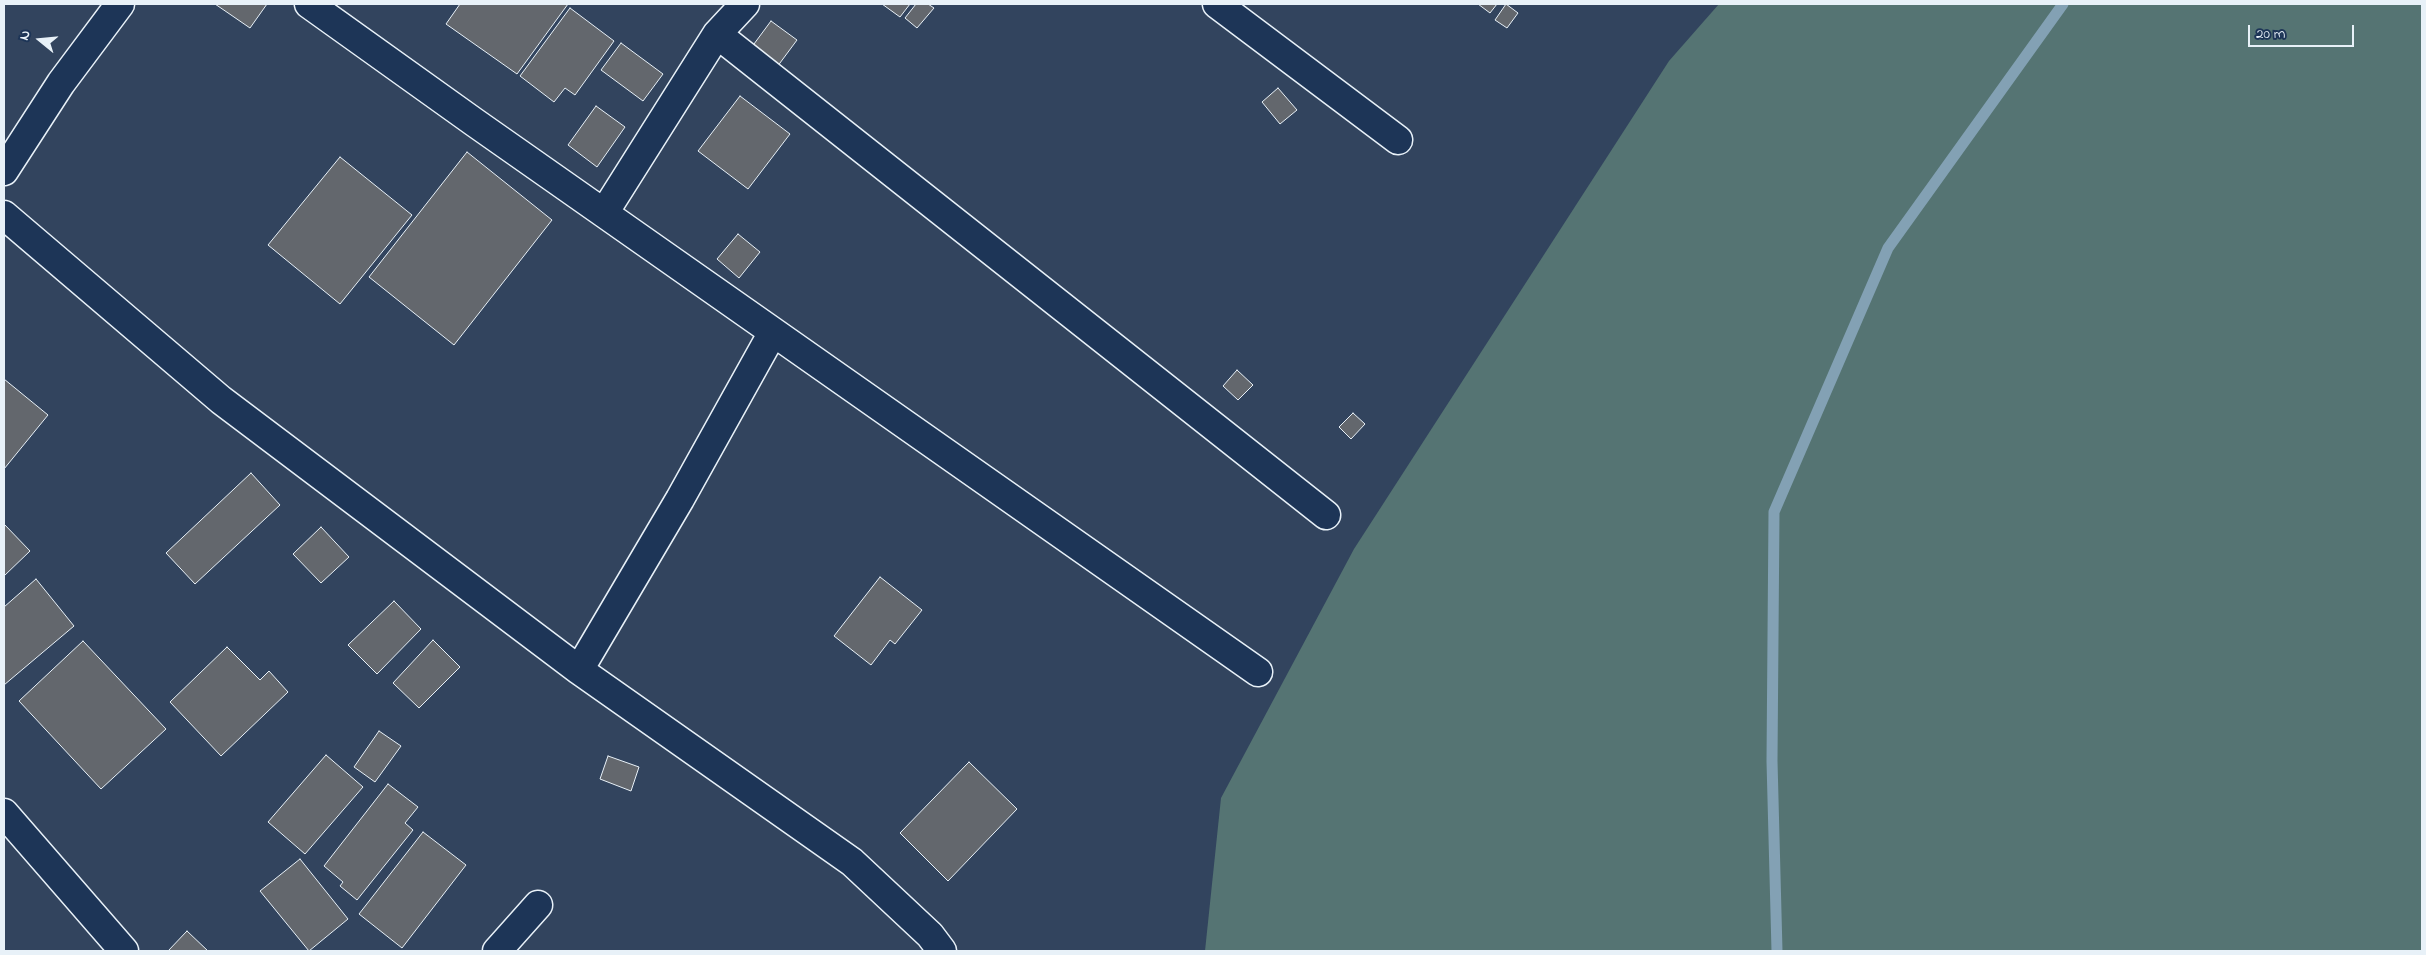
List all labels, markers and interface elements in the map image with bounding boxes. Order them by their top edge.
north arrow [15,15,65,65]
scale bar [2251,15,2357,47]
text: 20 m [2256,23,2285,45]
text: N [14,28,37,43]

